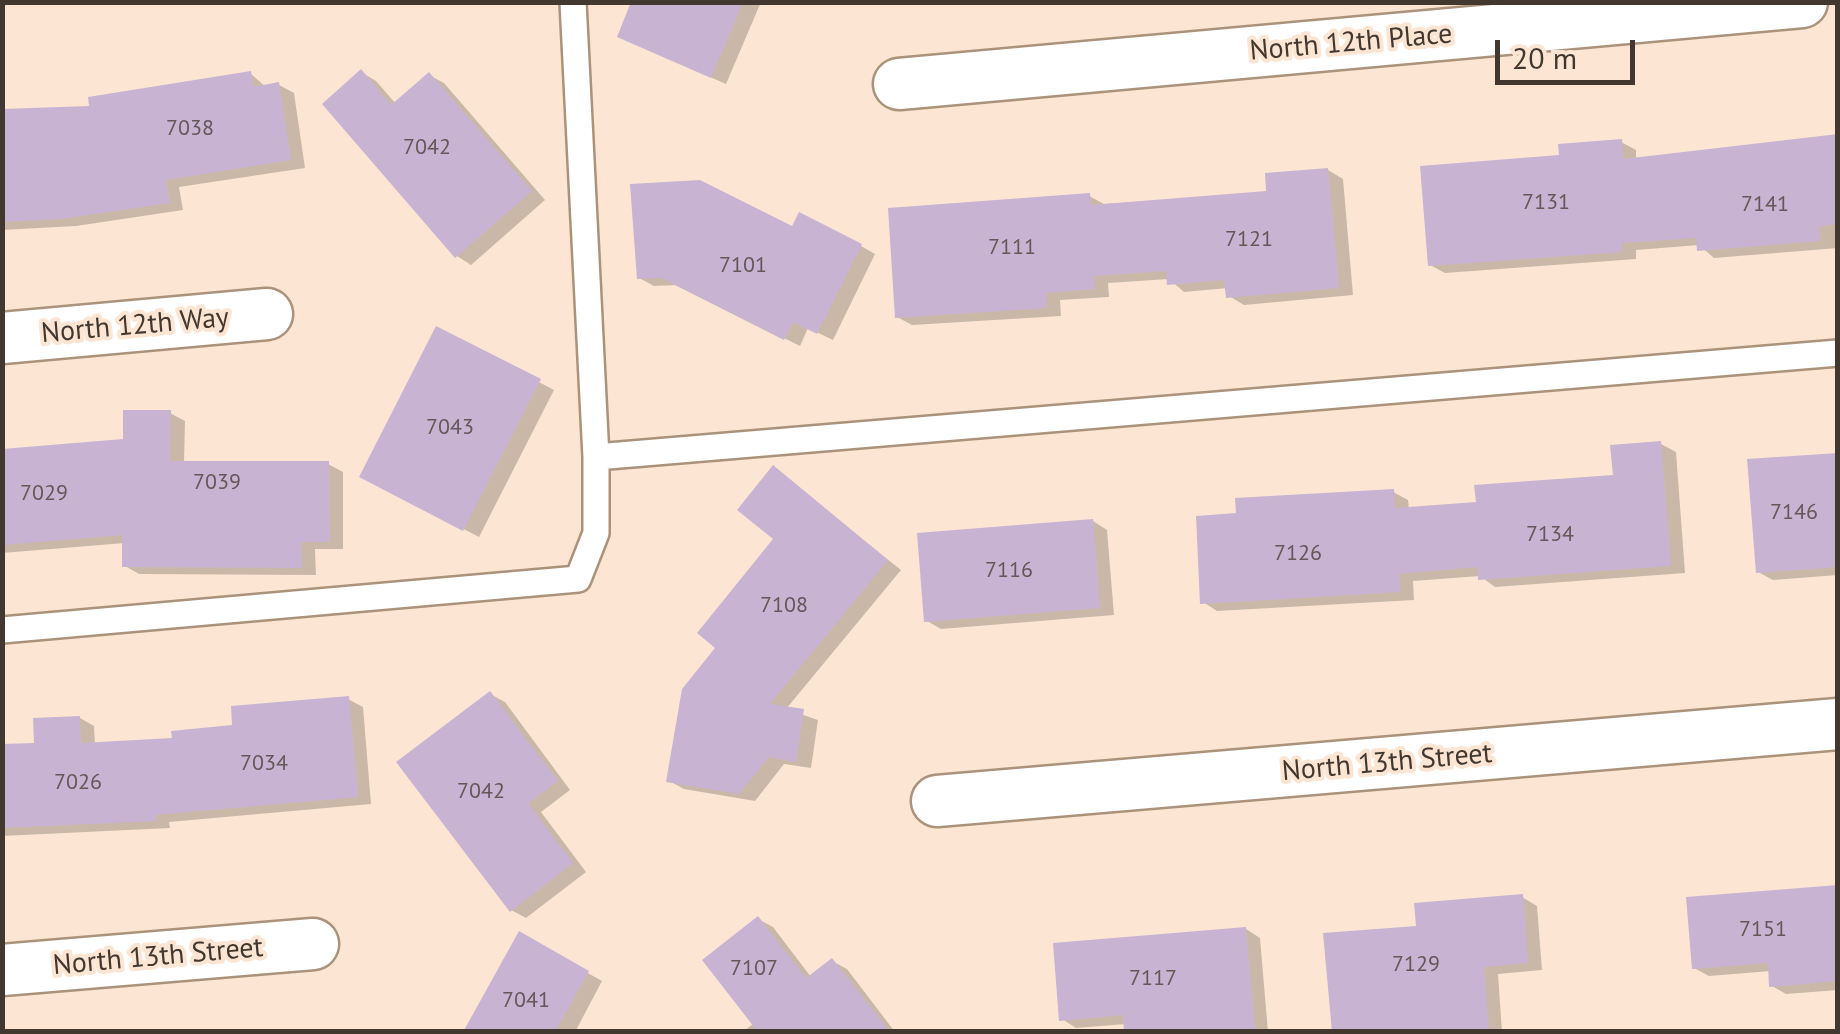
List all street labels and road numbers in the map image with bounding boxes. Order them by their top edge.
street label: North 12th Place [1248,17,1454,69]
street label: North 12th Way [40,301,230,351]
street label: North 13th Street [1281,737,1493,789]
street label: North 13th Street [52,931,264,983]

